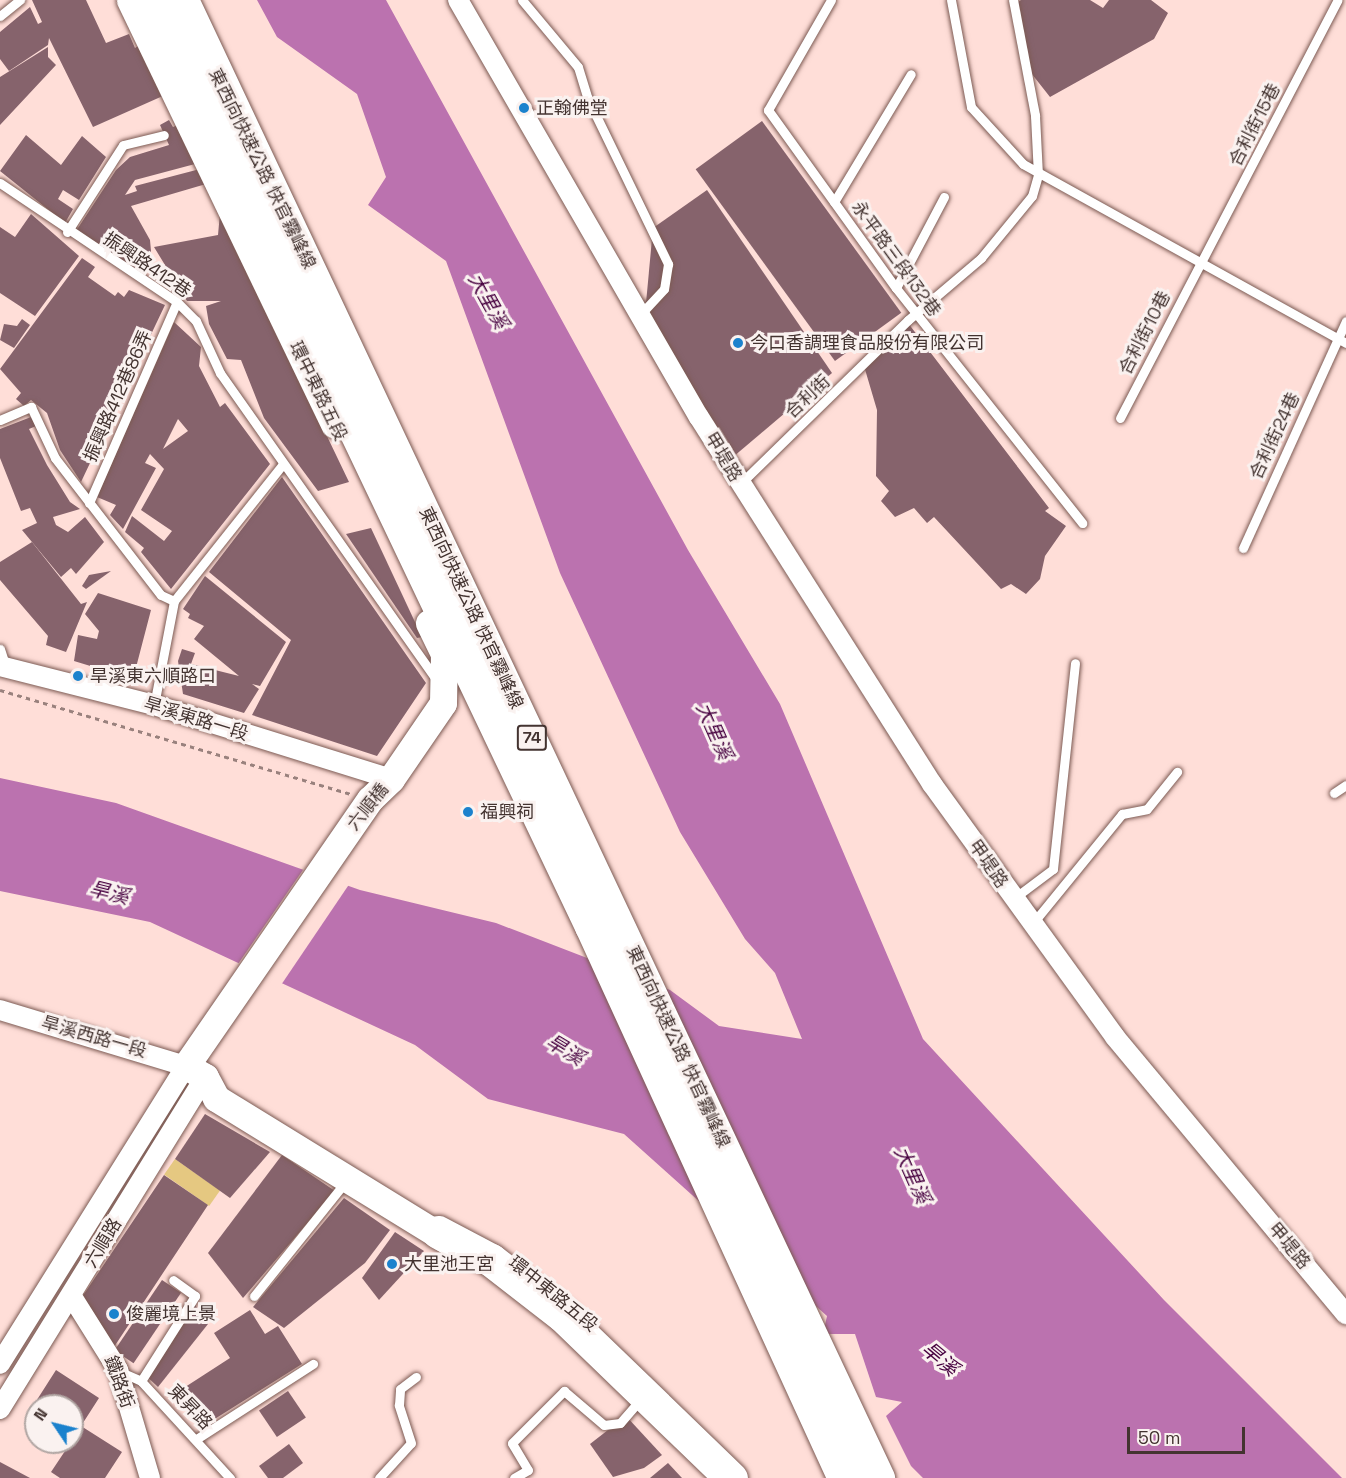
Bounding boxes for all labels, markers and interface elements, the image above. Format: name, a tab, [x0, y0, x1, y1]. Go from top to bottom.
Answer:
street label: 東西向快速公路 快官霧峰線	[204, 65, 320, 273]
street label: 合利街15巷	[1225, 80, 1285, 170]
place label: 正翰佛堂	[536, 97, 608, 119]
marker: 正翰佛堂	[517, 101, 531, 115]
street label: 永平路三段132巷	[847, 197, 945, 321]
street label: 振興路412巷	[99, 228, 195, 302]
water label: 大里溪	[463, 269, 513, 333]
street label: 合利街10巷	[1115, 288, 1175, 378]
street label: 振興路412巷86弄	[79, 327, 157, 465]
place label: 今口香調理食品股份有限公司	[750, 332, 984, 354]
marker: 今口香調理食品股份有限公司	[731, 336, 745, 350]
street label: 環中東路五段	[285, 338, 351, 444]
street label: 合利街	[781, 371, 835, 423]
street label: 合利街24巷	[1245, 389, 1305, 483]
street label: 甲堤路	[700, 428, 746, 486]
street label: 東西向快速公路 快官霧峰線	[415, 503, 527, 713]
place label: 旱溪東六順路口	[90, 665, 216, 687]
marker: 旱溪東六順路口	[71, 669, 85, 683]
street label: 旱溪東路一段	[141, 693, 251, 745]
water label: 大里溪	[691, 699, 737, 763]
road number: 74	[516, 725, 548, 751]
street label: 六順橋	[343, 779, 393, 835]
place label: 福興祠	[480, 801, 534, 823]
marker: 福興祠	[461, 805, 475, 819]
street label: 甲堤路	[964, 836, 1012, 892]
water label: 旱溪	[87, 877, 131, 909]
street label: 東西向快速公路 快官霧峰線	[622, 942, 734, 1152]
street label: 旱溪西路一段	[39, 1012, 149, 1062]
water label: 旱溪	[542, 1029, 588, 1071]
water label: 大里溪	[889, 1143, 935, 1207]
street label: 六順路	[80, 1214, 126, 1272]
street label: 甲堤路	[1263, 1218, 1315, 1274]
street label: 環中東路五段	[504, 1252, 602, 1336]
place label: 大里池王宮	[404, 1253, 494, 1275]
marker: 大里池王宮	[385, 1257, 399, 1271]
place label: 俊麗境上景	[126, 1303, 216, 1325]
marker: 俊麗境上景	[107, 1307, 121, 1321]
water label: 旱溪	[917, 1337, 963, 1381]
street label: 鐵路街	[100, 1353, 138, 1411]
street label: 東昇路	[163, 1380, 217, 1434]
north arrow	[24, 1394, 84, 1454]
text: N	[29, 1404, 52, 1425]
scale bar	[1130, 1415, 1248, 1453]
text: 50 m	[1138, 1426, 1180, 1449]

